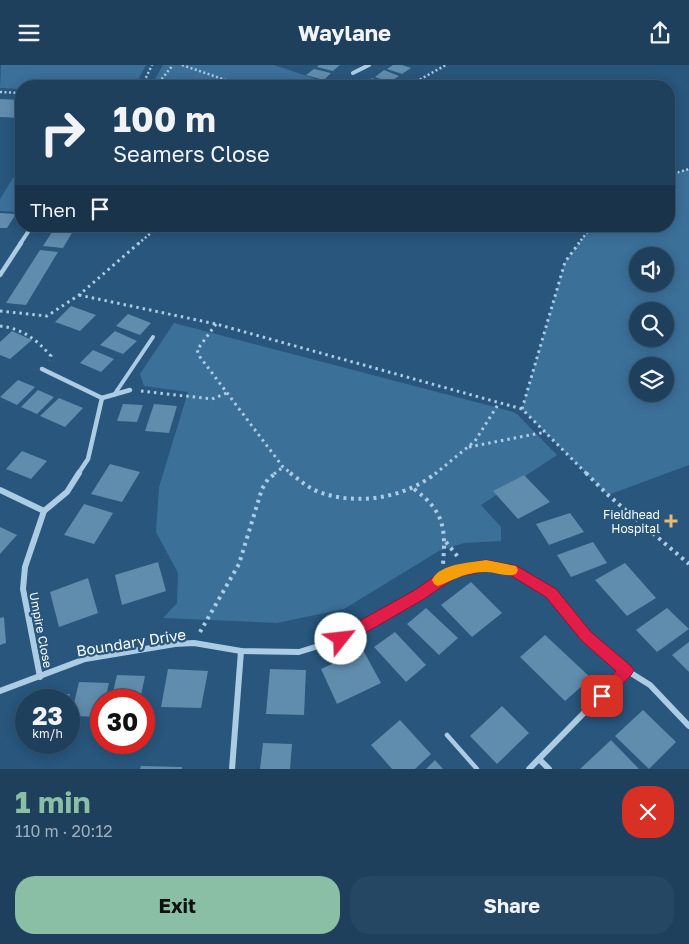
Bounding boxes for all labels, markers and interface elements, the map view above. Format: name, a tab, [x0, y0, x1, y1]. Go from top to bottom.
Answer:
icon: menu	[15, 19, 43, 47]
text: Waylane	[298, 19, 391, 46]
icon: share	[646, 19, 674, 47]
text: 100 m	[113, 98, 216, 140]
icon: right	[30, 100, 95, 165]
text: Seamers Close	[113, 140, 270, 167]
icon: arrive	[86, 195, 114, 223]
text: Then	[30, 198, 76, 221]
map controls	[629, 247, 674, 402]
button: sound	[629, 247, 674, 292]
button: search	[629, 302, 674, 347]
button: layers	[629, 357, 674, 402]
place label: Fieldhead Hospital	[603, 507, 660, 536]
marker: Fieldhead Hospital	[664, 514, 678, 528]
street label: Umpire Close	[26, 591, 56, 669]
position arrow	[314, 612, 366, 664]
street label: Boundary Drive	[75, 624, 187, 660]
pin	[581, 675, 623, 717]
icon: arrive	[588, 682, 616, 710]
speed limit sign: 30	[90, 689, 155, 754]
text: 23	[32, 700, 63, 731]
text: km/h	[32, 726, 63, 741]
text: 1 min	[15, 784, 91, 820]
button: close	[622, 786, 674, 838]
text: 110 m · 20:12	[15, 821, 112, 841]
button: Exit	[15, 876, 340, 934]
button: Share	[350, 876, 674, 934]

